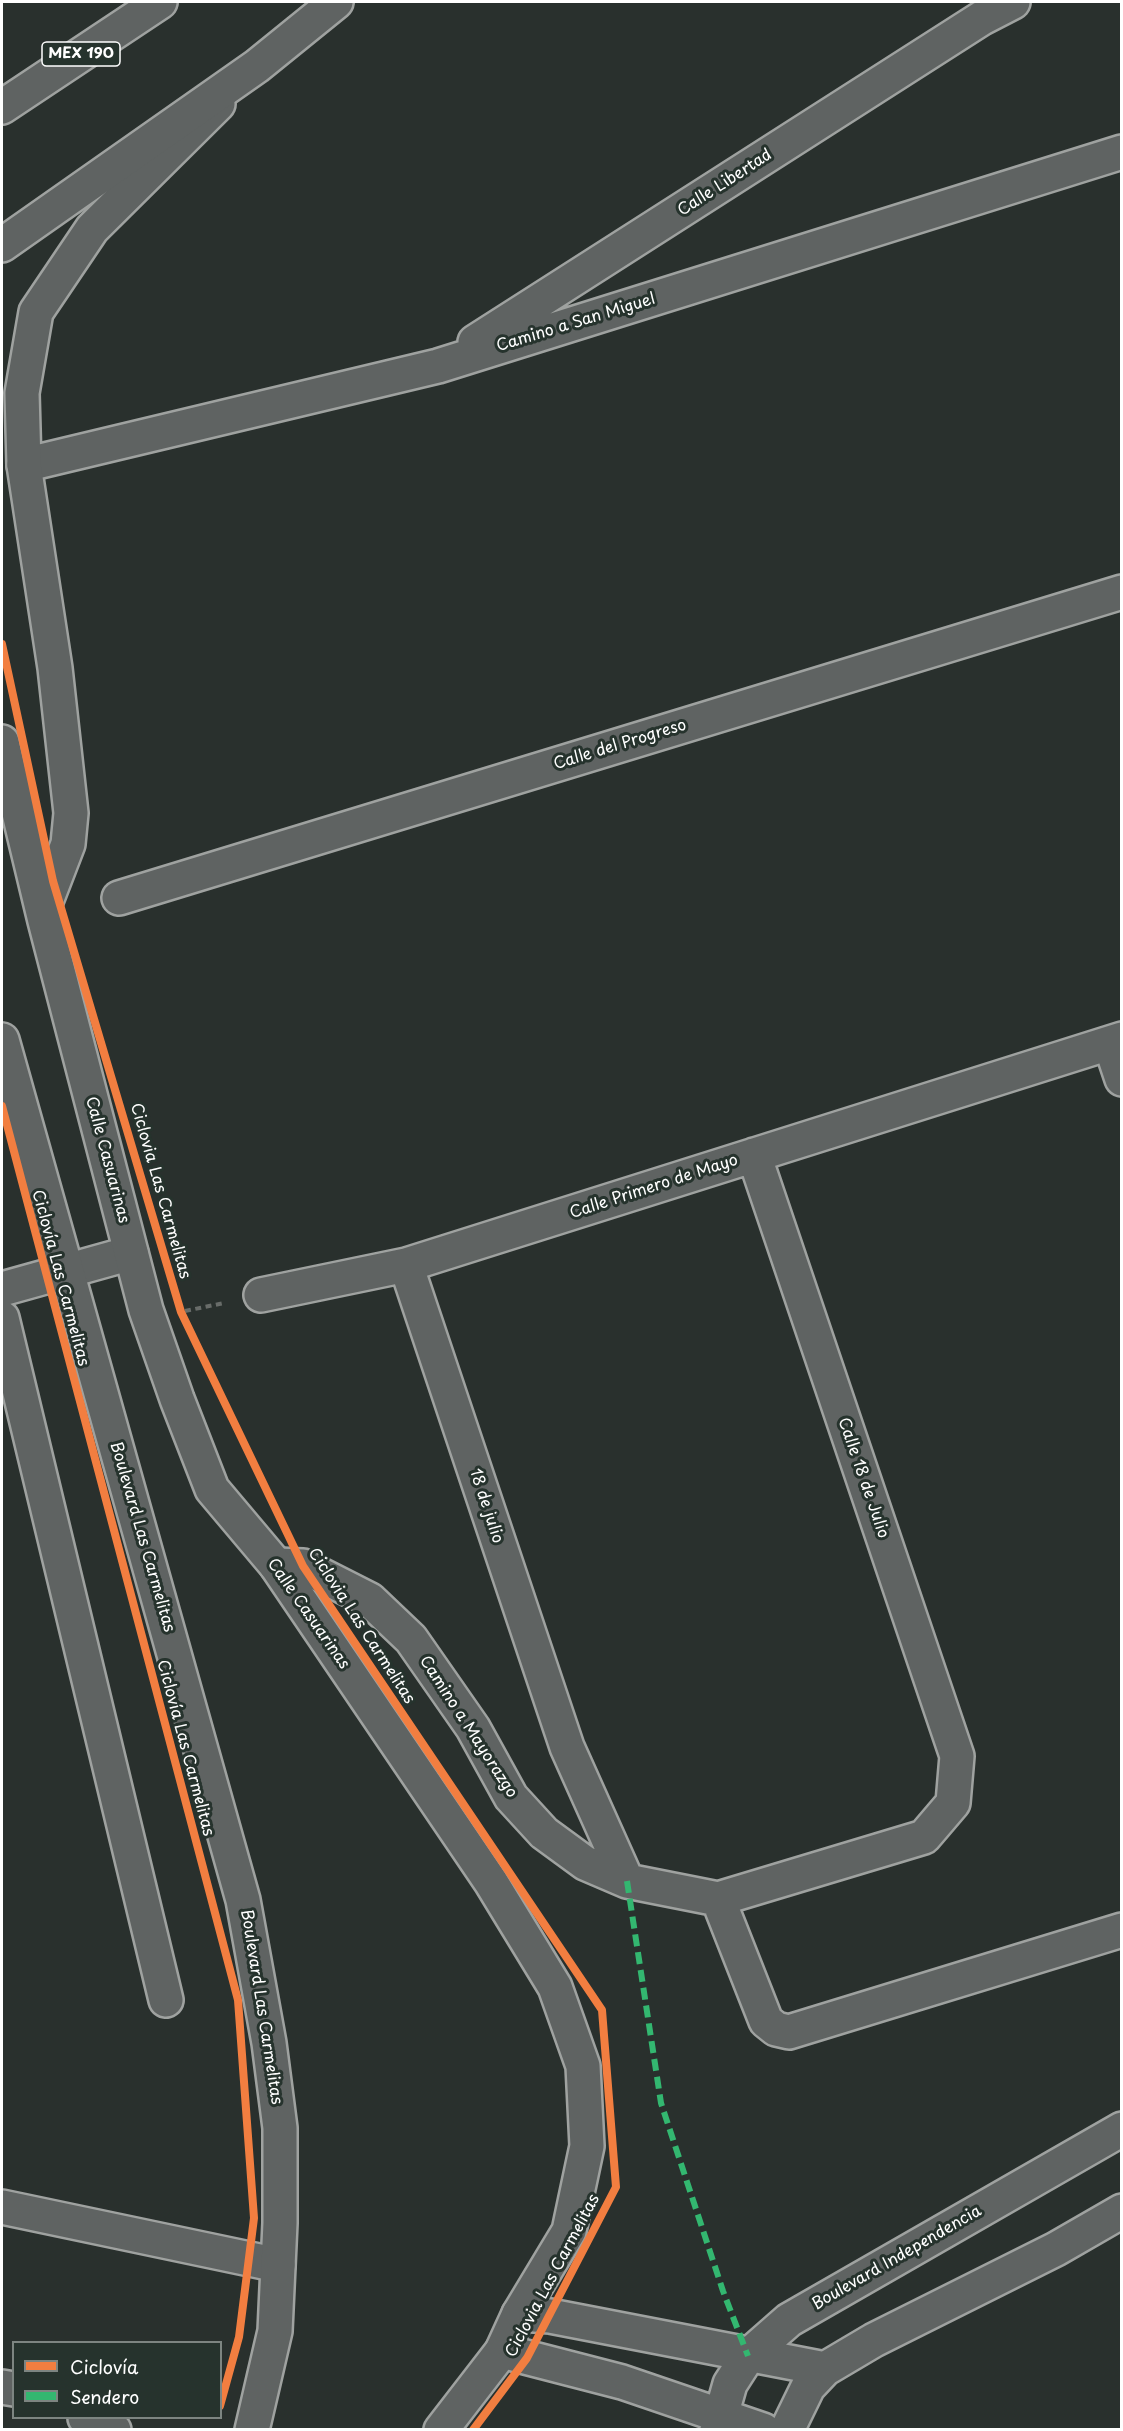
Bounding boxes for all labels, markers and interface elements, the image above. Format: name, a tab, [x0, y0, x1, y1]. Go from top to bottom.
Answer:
road number: MEX 190	[42, 42, 120, 66]
street label: Calle Libertad	[674, 145, 776, 221]
street label: Camino a San Miguel	[494, 290, 658, 356]
street label: Calle del Progreso	[551, 716, 689, 774]
street label: Calle Casuarinas	[81, 1095, 133, 1225]
street label: Ciclovia Las Carmelitas	[126, 1101, 194, 1281]
street label: Calle Primero de Mayo	[567, 1151, 741, 1223]
street label: Ciclovía Las Carmelitas	[27, 1188, 93, 1368]
street label: Calle 18 de Julio	[833, 1415, 893, 1541]
street label: Boulevard Las Carmelitas	[106, 1440, 178, 1634]
street label: 18 de julio	[465, 1466, 507, 1546]
street label: Ciclovia Las Carmelitas	[303, 1545, 419, 1707]
street label: Calle Casuarinas	[263, 1555, 353, 1673]
street label: Camino a Mayorazgo	[415, 1652, 521, 1802]
street label: Ciclovía Las Carmelitas	[152, 1658, 218, 1838]
street label: Boulevard Las Carmelitas	[236, 1908, 286, 2106]
street label: Ciclovia Las Carmelitas	[502, 2191, 604, 2361]
street label: Boulevard Independencia	[809, 2202, 985, 2314]
legend	[12, 2341, 222, 2419]
text: Ciclovía	[70, 2353, 138, 2380]
text: Sendero	[70, 2383, 139, 2410]

